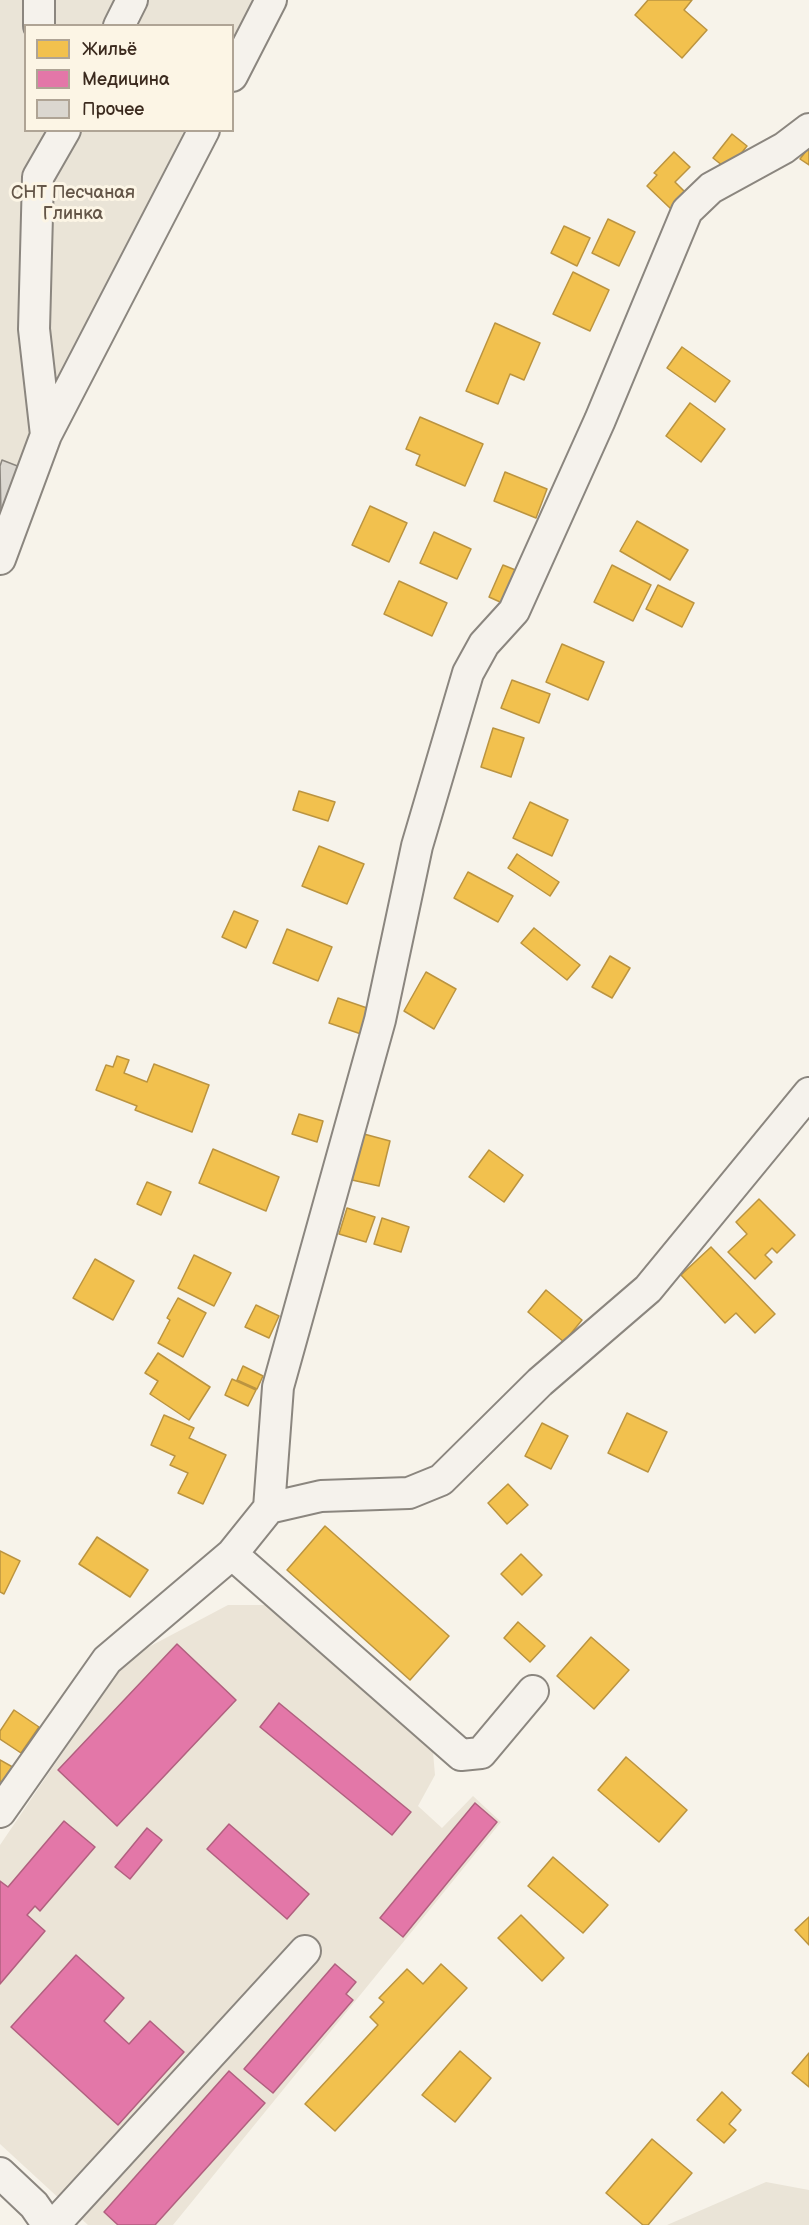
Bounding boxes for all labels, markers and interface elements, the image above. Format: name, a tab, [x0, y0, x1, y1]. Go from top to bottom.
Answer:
legend	[24, 24, 234, 132]
text: Жильё	[82, 39, 137, 60]
text: Медицина	[82, 69, 170, 90]
text: Прочее	[82, 99, 144, 120]
park label: СНТ Песчаная Глинка	[11, 182, 135, 224]

